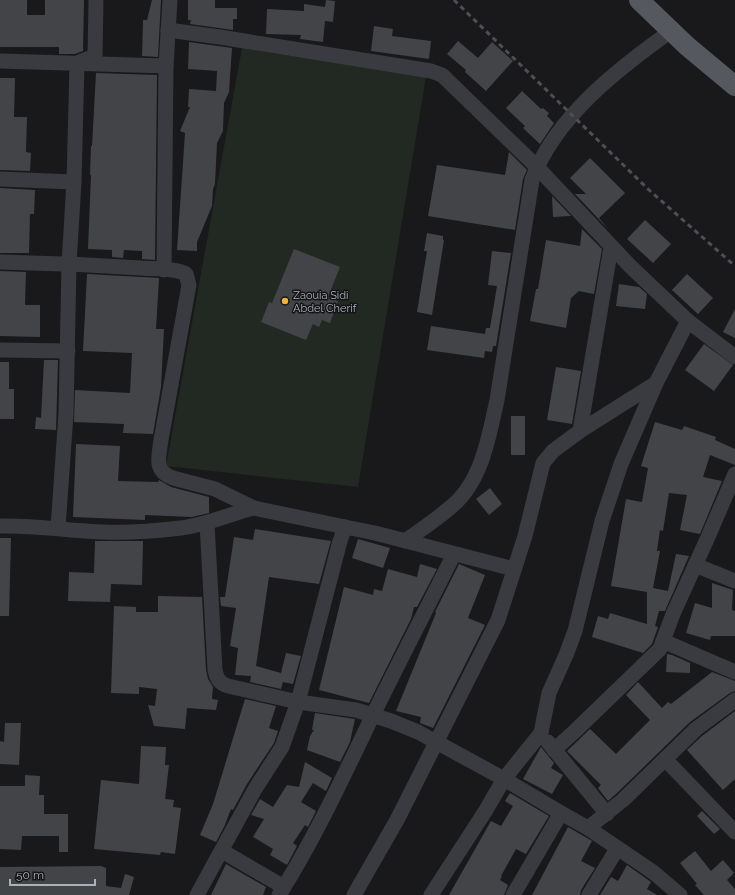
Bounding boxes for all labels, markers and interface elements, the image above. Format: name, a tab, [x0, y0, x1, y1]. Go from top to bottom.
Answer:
place label: Zaouia Sidi Abdel Cherif	[293, 289, 357, 315]
marker: Zaouia Sidi Abdel Cherif	[280, 296, 290, 306]
scale bar	[10, 861, 95, 887]
text: 50 m	[16, 868, 44, 882]

